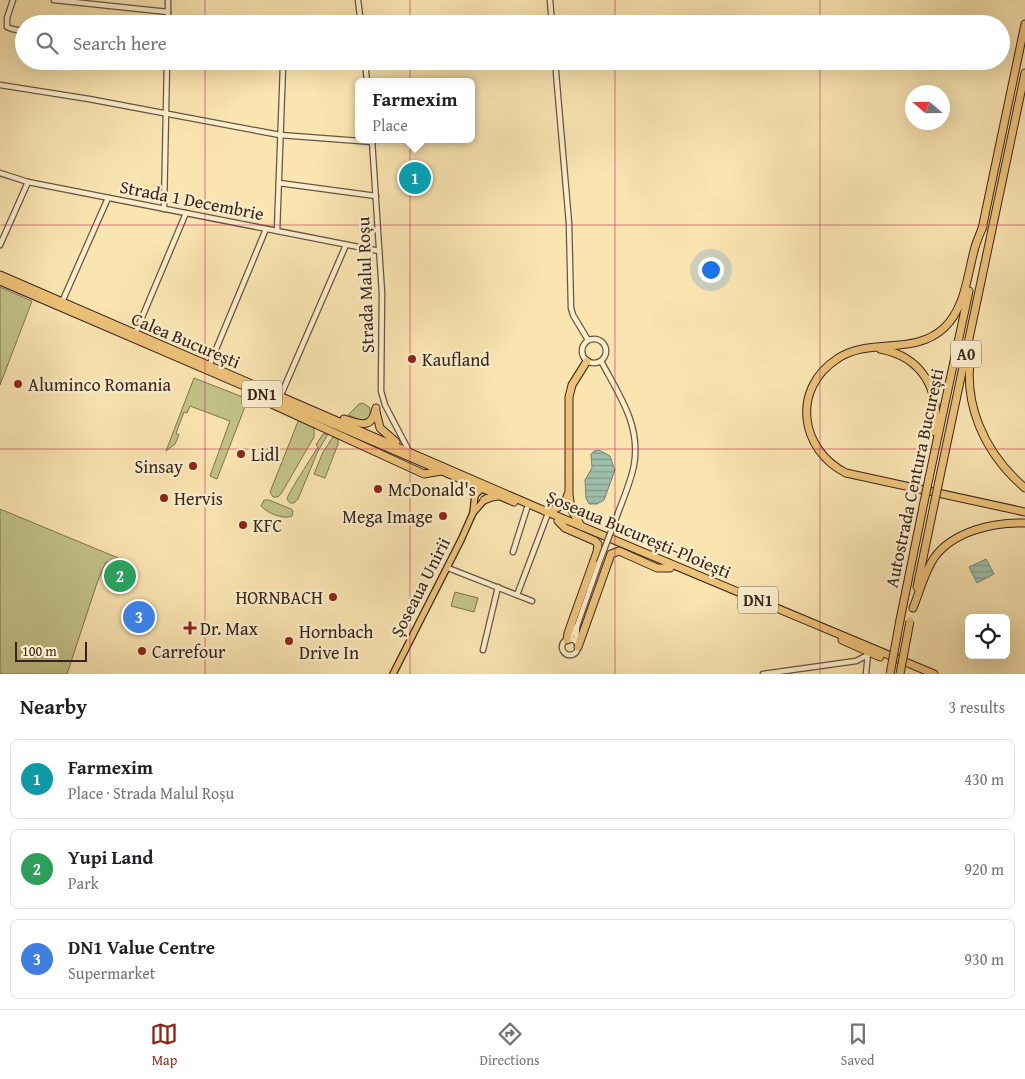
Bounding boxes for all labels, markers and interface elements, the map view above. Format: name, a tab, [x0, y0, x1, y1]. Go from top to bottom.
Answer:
search box	[15, 15, 1010, 70]
icon: search	[33, 29, 61, 57]
text: Search here	[73, 29, 167, 57]
popup	[355, 78, 475, 143]
text: Farmexim	[372, 85, 458, 113]
north arrow	[905, 85, 950, 130]
text: Place	[372, 113, 408, 137]
pin: 1	[399, 159, 431, 197]
street label: Strada 1 Decembrie	[118, 173, 266, 227]
street label: Strada Malul Roșu	[349, 216, 381, 354]
your location	[698, 257, 724, 283]
street label: Calea București	[127, 305, 245, 375]
road number: A0	[951, 340, 981, 368]
place label: Kaufland	[422, 346, 490, 373]
marker: Kaufland	[406, 353, 418, 365]
street label: Autostrada Centura București	[878, 366, 950, 590]
place label: Aluminco Romania	[28, 371, 172, 398]
marker: Aluminco Romania	[12, 378, 24, 390]
road number: DN1	[242, 380, 282, 408]
place label: Lidl	[251, 441, 280, 468]
marker: Lidl	[235, 448, 247, 460]
place label: Sinsay	[134, 453, 183, 480]
marker: Sinsay	[187, 460, 199, 472]
place label: McDonald's	[388, 476, 476, 503]
marker: McDonald's	[372, 483, 384, 495]
street label: Șoseaua București-Ploiești	[542, 483, 736, 585]
place label: Hervis	[174, 485, 223, 512]
marker: Hervis	[158, 492, 170, 504]
place label: Mega Image	[342, 503, 433, 530]
marker: Mega Image	[437, 510, 449, 522]
place label: KFC	[253, 512, 282, 539]
marker: KFC	[237, 519, 249, 531]
street label: Șoseaua Unirii	[383, 532, 457, 642]
pin: 2	[104, 557, 136, 595]
place label: HORNBACH	[235, 584, 323, 611]
road number: DN1	[738, 586, 778, 614]
marker: HORNBACH	[327, 591, 339, 603]
pin: 3	[123, 598, 155, 636]
map controls	[965, 614, 1010, 659]
button: locate	[965, 614, 1010, 659]
place label: Dr. Max	[200, 615, 259, 642]
place label: Hornbach Drive In	[299, 618, 373, 666]
marker: Dr. Max	[184, 622, 196, 634]
marker: Hornbach Drive In	[283, 635, 295, 647]
place label: Carrefour	[152, 638, 226, 665]
scale bar	[15, 639, 88, 662]
text: 100 m	[22, 641, 57, 661]
marker: Carrefour	[136, 645, 148, 657]
text: Nearby	[20, 691, 87, 722]
text: 3 results	[948, 695, 1005, 719]
text: Farmexim	[68, 753, 153, 781]
text: 1	[33, 767, 41, 791]
text: 430 m	[964, 767, 1004, 791]
text: Place · Strada Malul Roșu	[68, 781, 234, 805]
text: Yupi Land	[68, 843, 153, 871]
text: 2	[33, 857, 41, 881]
text: 920 m	[964, 857, 1004, 881]
text: Park	[68, 871, 99, 895]
text: DN1 Value Centre	[68, 933, 215, 961]
text: 3	[33, 947, 41, 971]
text: 930 m	[964, 947, 1004, 971]
text: Supermarket	[68, 961, 155, 985]
tab: Map	[150, 1020, 178, 1070]
tab: Directions	[479, 1020, 540, 1070]
tab: Saved	[841, 1020, 875, 1070]

